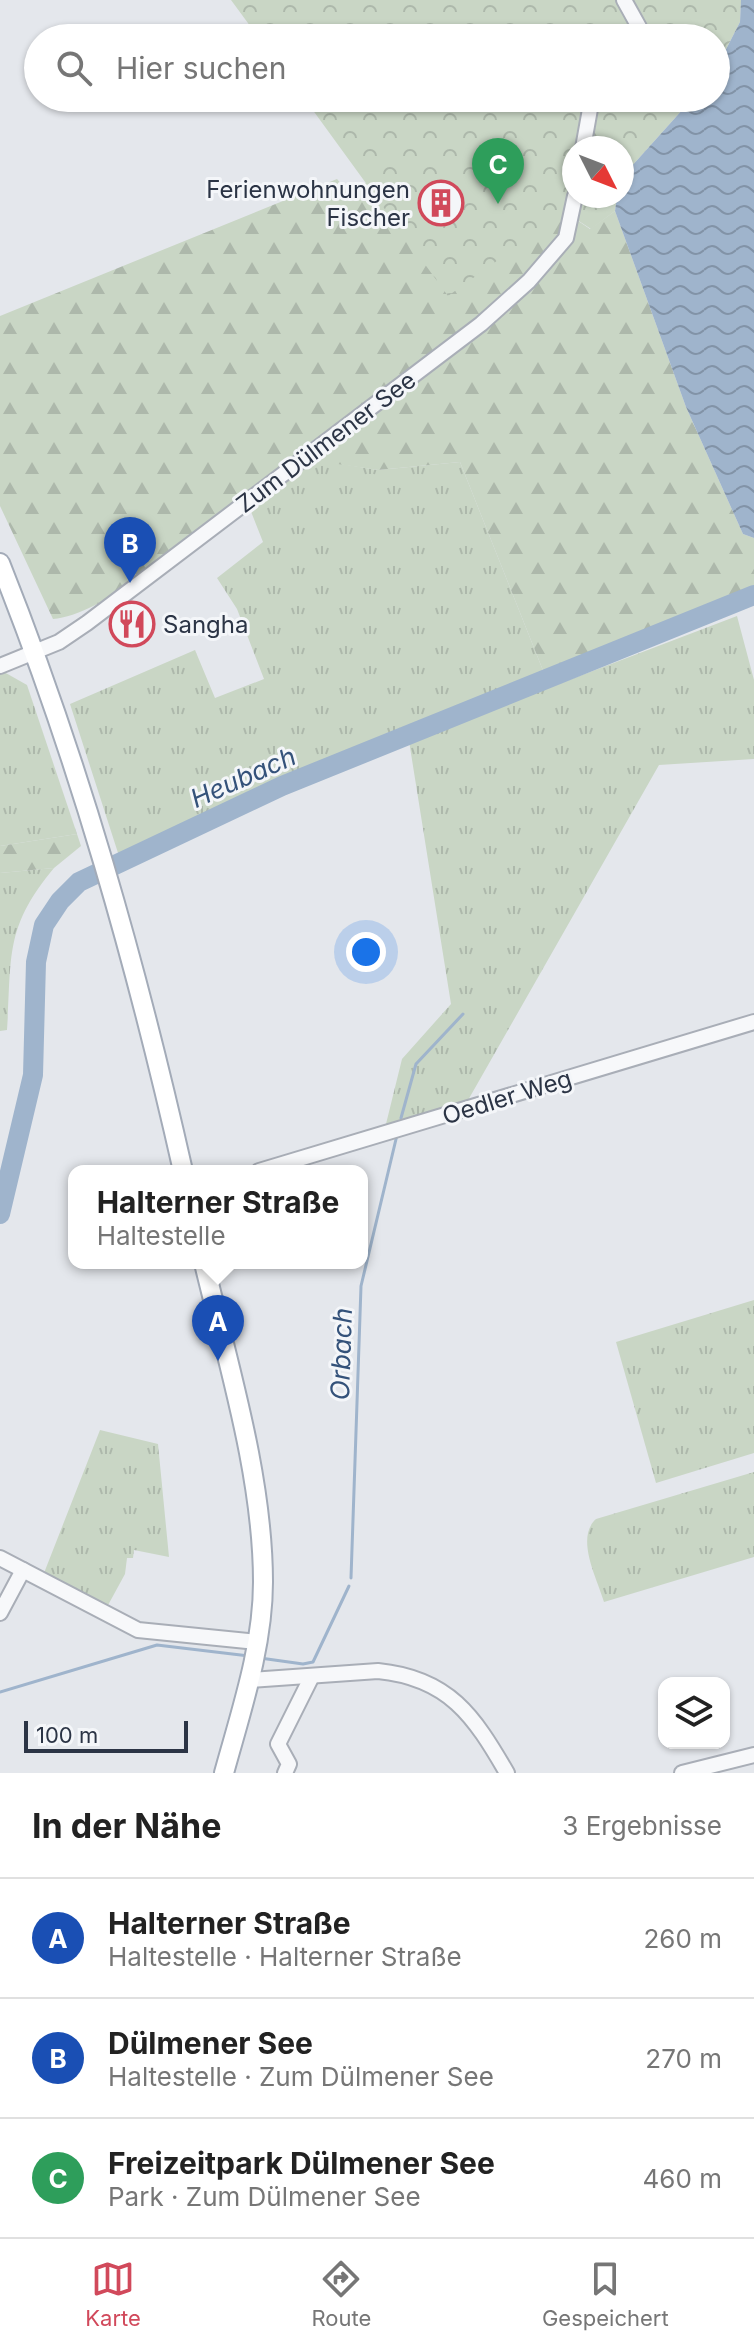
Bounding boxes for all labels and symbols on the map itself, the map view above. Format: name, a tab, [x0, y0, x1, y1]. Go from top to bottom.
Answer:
north arrow	[562, 136, 634, 208]
pin: C	[472, 138, 524, 204]
place label: Ferienwohnungen Fischer	[206, 175, 410, 232]
building icon: Ferienwohnungen Fischer	[417, 179, 465, 227]
street label: Zum Dülmener See	[231, 365, 421, 519]
pin: B	[104, 517, 156, 583]
restaurant icon: Sangha	[108, 600, 156, 648]
place label: Sangha	[163, 610, 248, 639]
water label: Heubach	[186, 740, 300, 814]
your location	[346, 932, 386, 972]
street label: Oedler Weg	[439, 1064, 575, 1130]
pin: A	[192, 1295, 244, 1361]
water label: Orbach	[324, 1307, 358, 1401]
scale bar	[24, 1717, 188, 1753]

